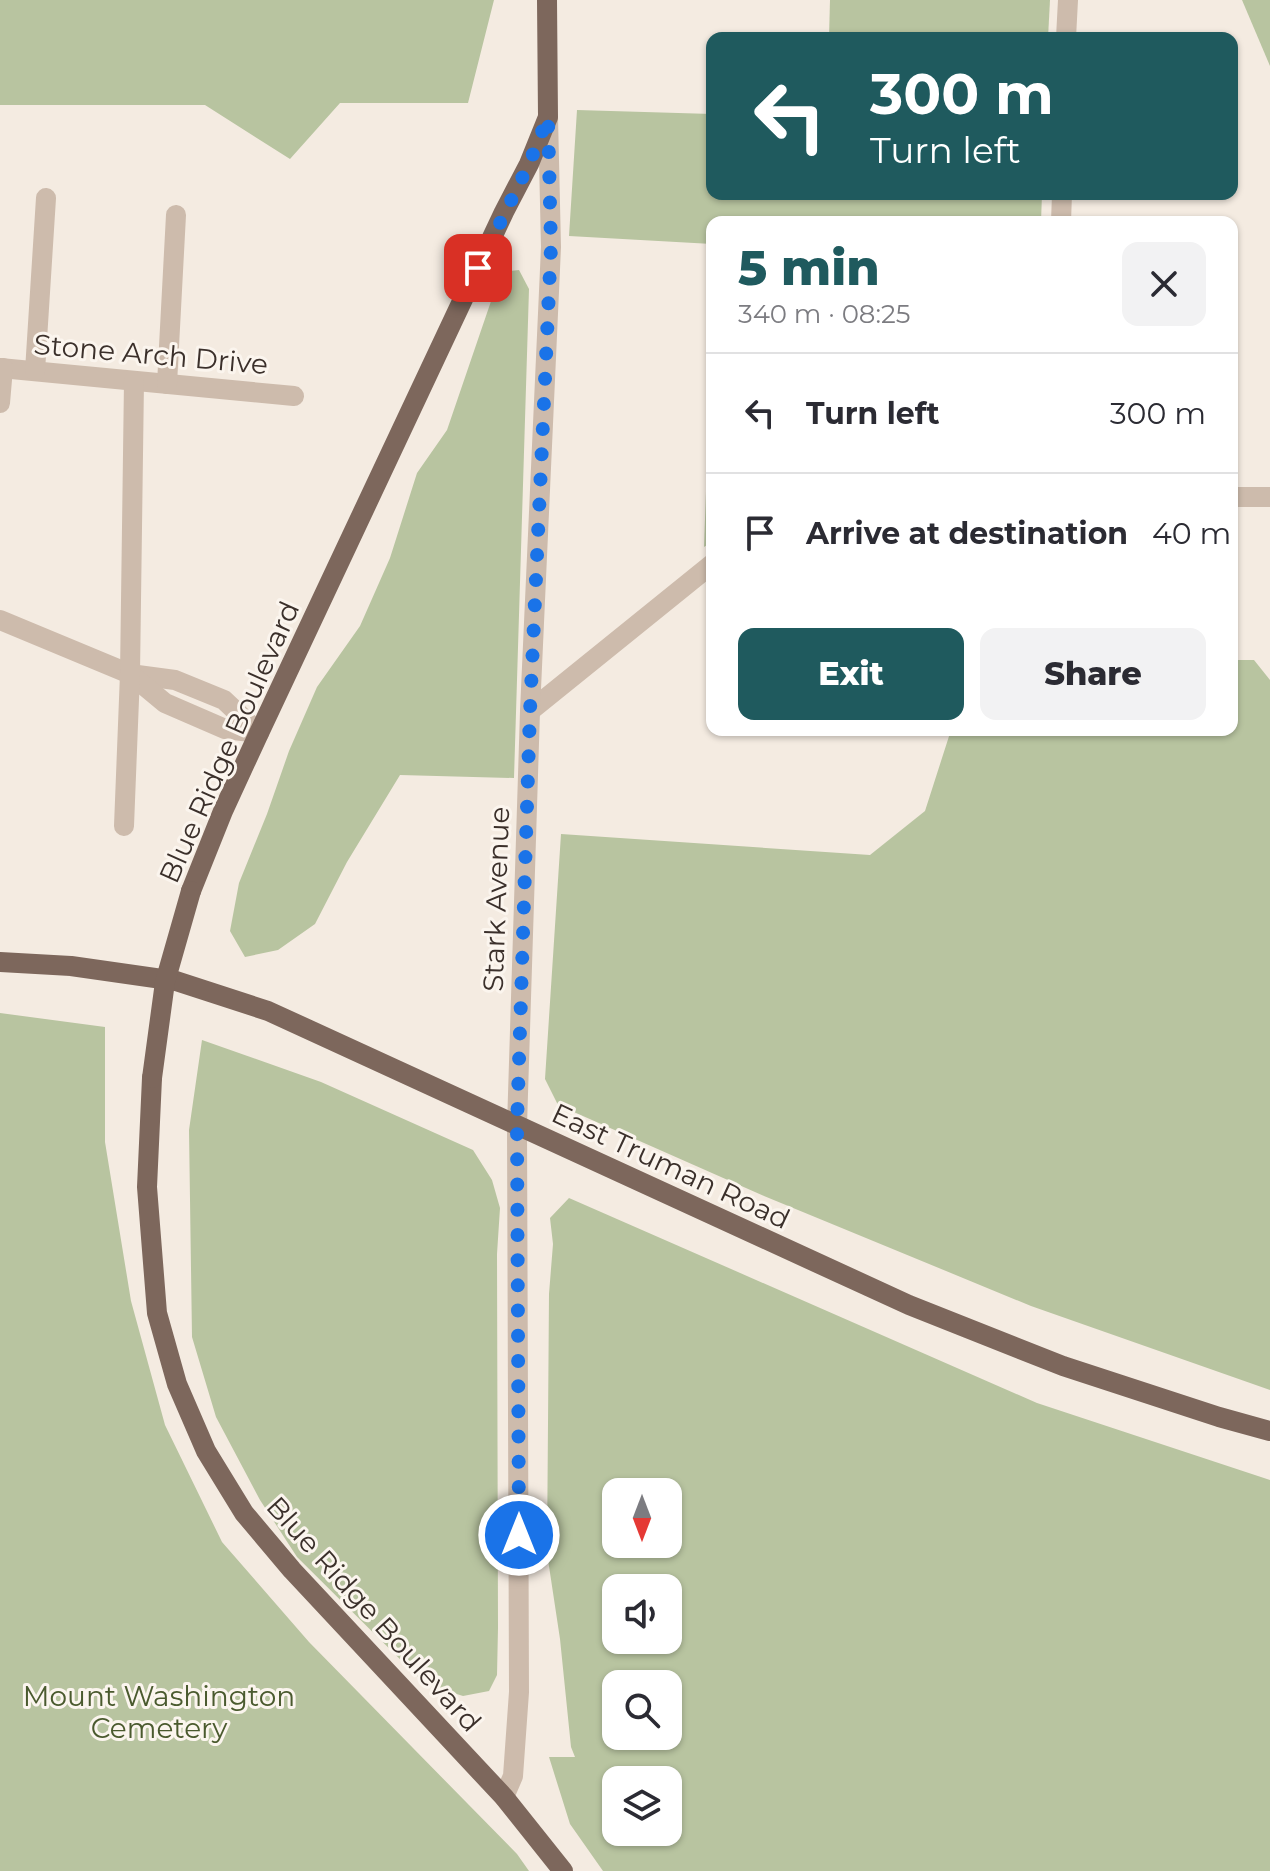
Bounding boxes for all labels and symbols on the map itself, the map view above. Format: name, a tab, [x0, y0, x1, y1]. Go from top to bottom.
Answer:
pin	[444, 234, 512, 302]
street label: Stone Arch Drive	[33, 327, 269, 381]
street label: Blue Ridge Boulevard	[152, 596, 306, 888]
street label: Stark Avenue	[476, 806, 516, 992]
street label: East Truman Road	[547, 1096, 795, 1236]
north arrow	[602, 1478, 682, 1558]
street label: Blue Ridge Boulevard	[259, 1489, 489, 1739]
position arrow	[477, 1493, 561, 1577]
park label: Mount Washington Cemetery	[23, 1679, 295, 1745]

